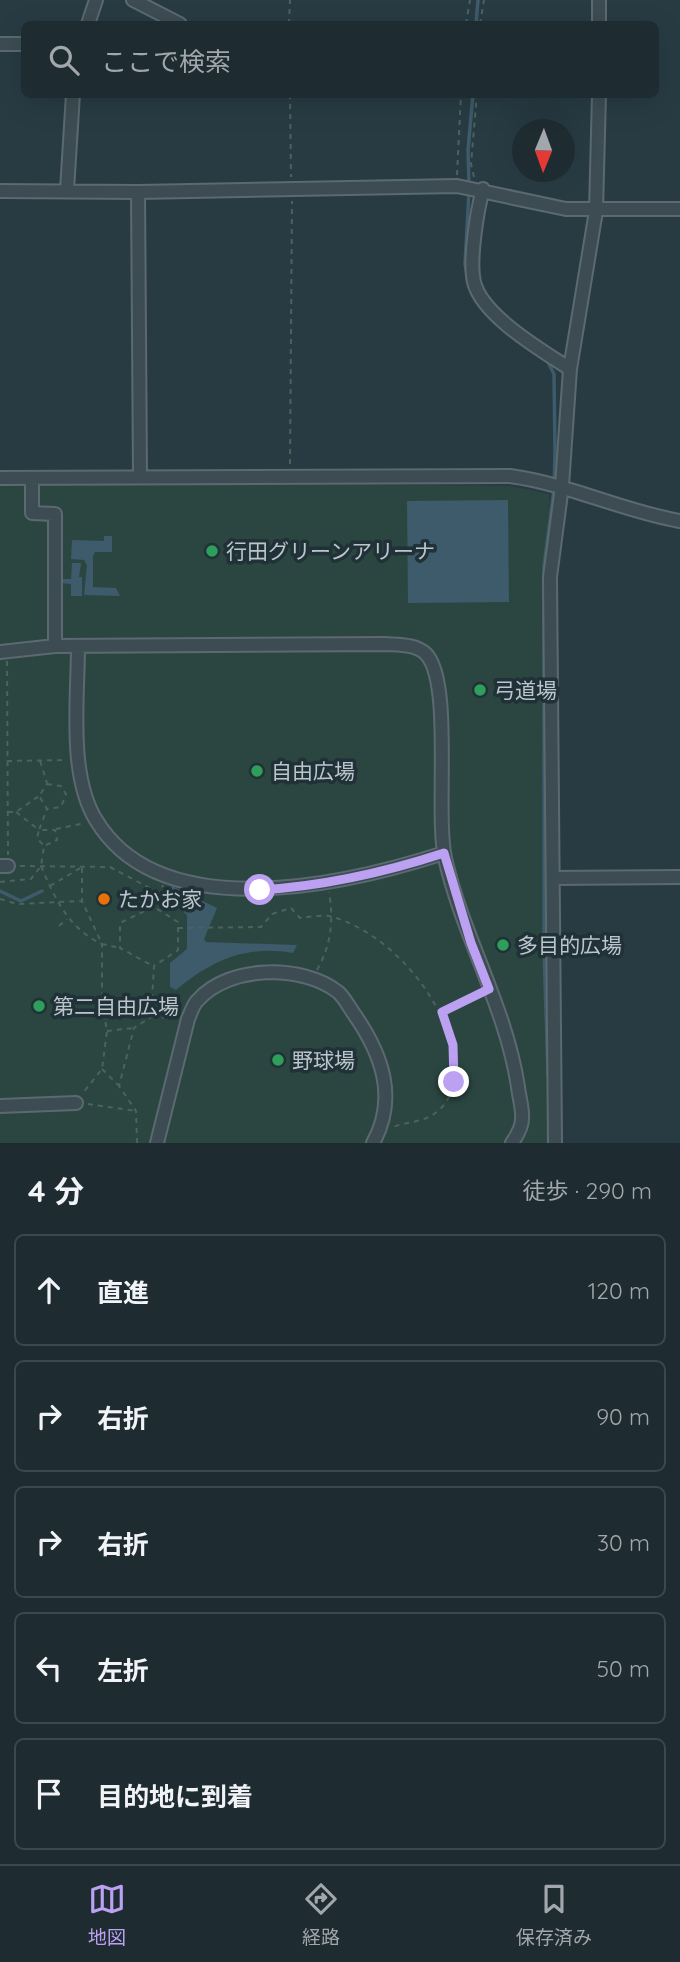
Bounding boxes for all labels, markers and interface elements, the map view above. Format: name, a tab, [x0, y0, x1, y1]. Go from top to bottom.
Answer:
search box	[21, 21, 659, 98]
icon: search	[45, 41, 83, 79]
text: ここで検索	[101, 45, 231, 78]
north arrow	[512, 119, 575, 182]
place label: 行田グリーンアリーナ	[226, 538, 435, 564]
marker: 行田グリーンアリーナ	[204, 543, 220, 559]
place label: 弓道場	[494, 677, 557, 703]
marker: 弓道場	[472, 682, 488, 698]
place label: 自由広場	[271, 758, 355, 784]
marker: 自由広場	[249, 763, 265, 779]
route start	[244, 874, 275, 905]
place label: たかお家	[118, 886, 202, 912]
marker: たかお家	[96, 891, 112, 907]
place label: 多目的広場	[517, 932, 622, 958]
marker: 多目的広場	[495, 937, 511, 953]
place label: 第二自由広場	[53, 993, 179, 1019]
marker: 第二自由広場	[31, 998, 47, 1014]
place label: 野球場	[292, 1047, 355, 1073]
marker: 野球場	[270, 1052, 286, 1068]
route end	[438, 1066, 469, 1097]
text: 4 分	[28, 1172, 84, 1210]
text: 徒歩 · 290 m	[522, 1176, 652, 1205]
icon: ahead	[30, 1271, 68, 1309]
text: 直進	[97, 1276, 149, 1309]
text: 120 m	[588, 1276, 650, 1305]
icon: right	[30, 1397, 68, 1435]
text: 右折	[97, 1402, 149, 1435]
text: 90 m	[596, 1402, 650, 1431]
icon: right	[30, 1523, 68, 1561]
text: 右折	[97, 1528, 149, 1561]
text: 30 m	[597, 1528, 650, 1557]
icon: left	[30, 1649, 68, 1687]
text: 左折	[97, 1654, 149, 1687]
text: 50 m	[597, 1654, 650, 1683]
icon: arrive	[30, 1775, 68, 1813]
text: 目的地に到着	[97, 1780, 253, 1813]
tab: 地図	[88, 1880, 126, 1949]
tab: 経路	[302, 1880, 340, 1949]
tab: 保存済み	[516, 1880, 592, 1949]

